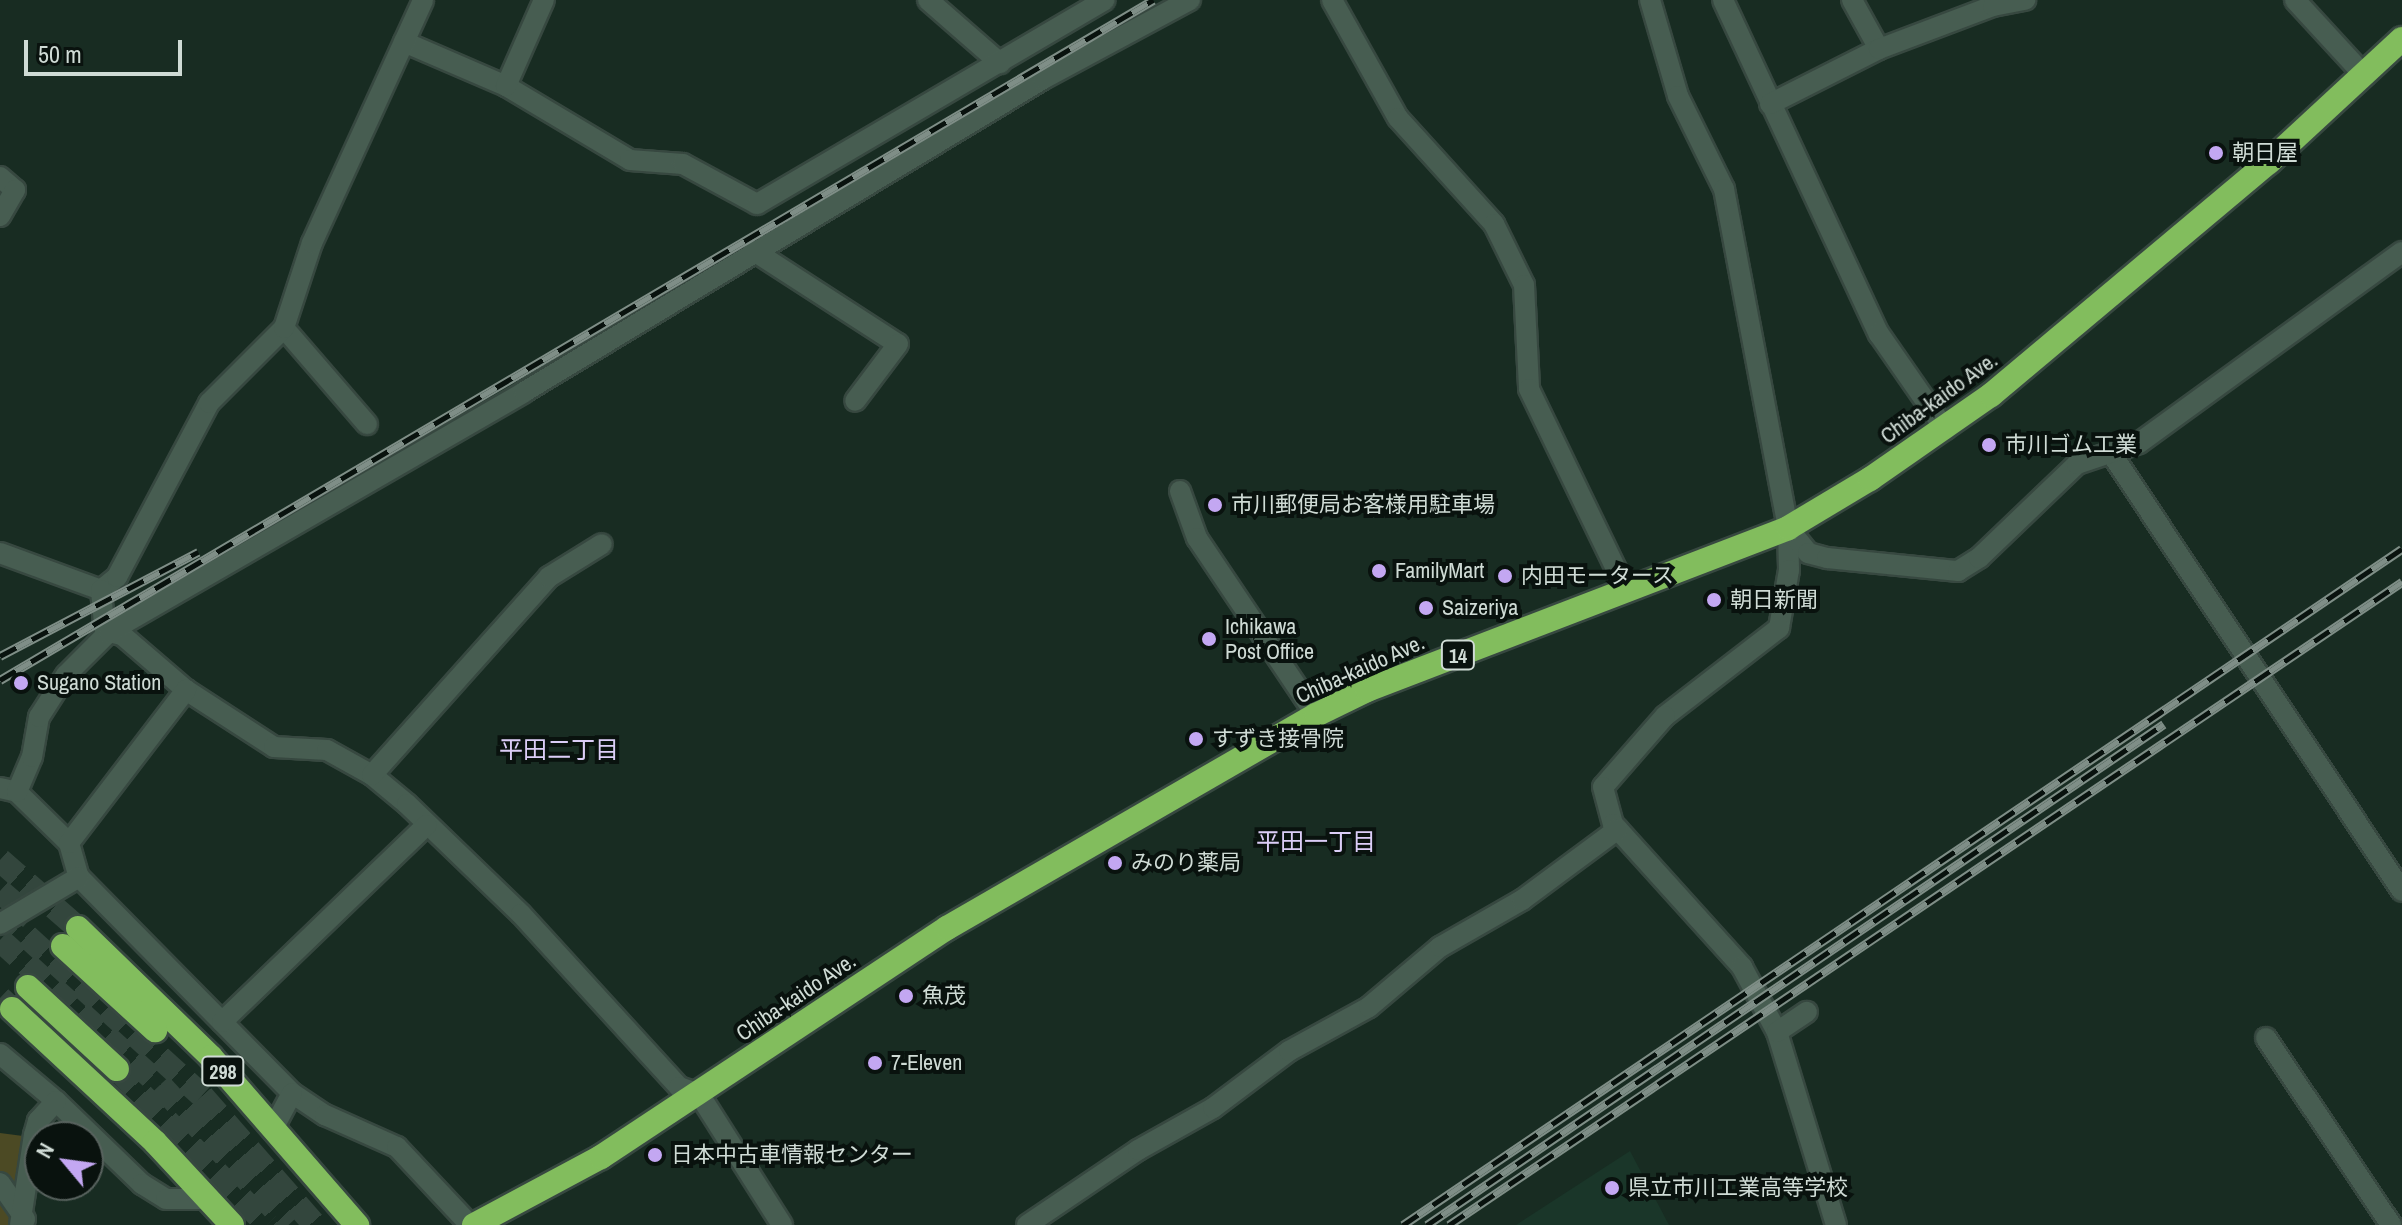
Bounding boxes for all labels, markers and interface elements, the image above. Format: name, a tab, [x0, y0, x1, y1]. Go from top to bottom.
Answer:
scale bar	[28, 24, 186, 74]
text: 50 m	[38, 38, 82, 70]
place label: 朝日屋	[2232, 140, 2298, 166]
marker: 朝日屋	[2207, 144, 2225, 162]
street label: Chiba-kaido Ave.	[1875, 346, 2003, 450]
place label: 市川ゴム工業	[2005, 432, 2137, 458]
marker: 市川ゴム工業	[1980, 436, 1998, 454]
place label: 市川郵便局お客様用駐車場	[1231, 492, 1495, 518]
marker: 市川郵便局お客様用駐車場	[1206, 496, 1224, 514]
place label: FamilyMart	[1395, 558, 1484, 584]
marker: FamilyMart	[1370, 562, 1388, 580]
place label: 内田モータース	[1521, 563, 1675, 589]
marker: 内田モータース	[1496, 567, 1514, 585]
place label: 朝日新聞	[1730, 587, 1818, 613]
marker: 朝日新聞	[1705, 591, 1723, 609]
place label: Saizeriya	[1442, 595, 1518, 621]
marker: Saizeriya	[1417, 599, 1435, 617]
place label: Ichikawa Post Office	[1225, 613, 1314, 664]
street label: Chiba-kaido Ave.	[1291, 629, 1429, 709]
marker: Ichikawa Post Office	[1200, 630, 1218, 648]
road number: 14	[1440, 639, 1476, 671]
place label: Sugano Station	[37, 670, 161, 696]
marker: Sugano Station	[12, 674, 30, 692]
place label: すずき接骨院	[1212, 726, 1344, 752]
marker: すずき接骨院	[1187, 730, 1205, 748]
district label: 平田二丁目	[499, 736, 619, 764]
district label: 平田一丁目	[1256, 828, 1376, 856]
place label: みのり薬局	[1131, 850, 1241, 876]
marker: みのり薬局	[1106, 854, 1124, 872]
street label: Chiba-kaido Ave.	[731, 947, 861, 1047]
place label: 魚茂	[922, 983, 966, 1009]
marker: 魚茂	[897, 987, 915, 1005]
place label: 7-Eleven	[891, 1050, 962, 1076]
marker: 7-Eleven	[866, 1054, 884, 1072]
road number: 298	[201, 1055, 245, 1087]
north arrow	[24, 1121, 104, 1201]
text: N	[28, 1137, 61, 1163]
place label: 日本中古車情報センター	[671, 1142, 913, 1168]
marker: 日本中古車情報センター	[646, 1146, 664, 1164]
place label: 県立市川工業高等学校	[1628, 1175, 1848, 1201]
marker: 県立市川工業高等学校	[1603, 1179, 1621, 1197]

